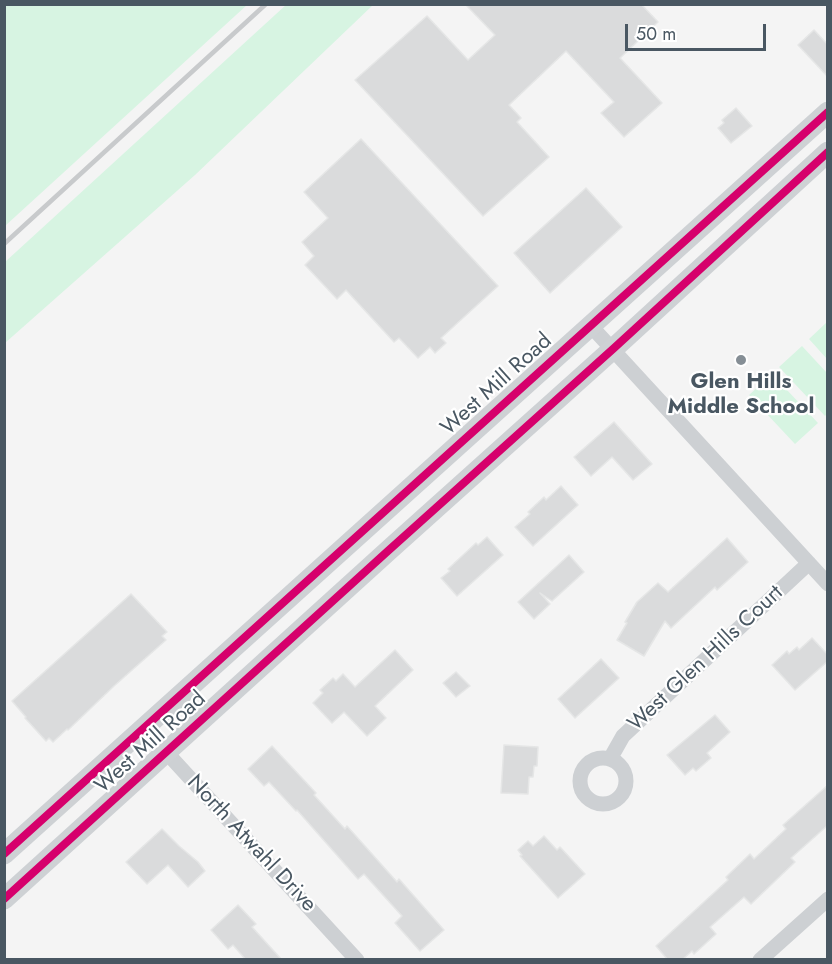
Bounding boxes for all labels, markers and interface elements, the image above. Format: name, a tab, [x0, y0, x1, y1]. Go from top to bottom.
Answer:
scale bar	[628, 12, 769, 50]
text: 50 m	[636, 21, 676, 47]
street label: West Mill Road	[436, 328, 558, 442]
marker: Glen Hills Middle School	[734, 353, 748, 367]
place label: Glen Hills Middle School	[667, 370, 815, 422]
street label: West Glen Hills Court	[623, 580, 789, 738]
street label: West Mill Road	[90, 686, 212, 800]
street label: North Atwahl Drive	[181, 770, 321, 918]

